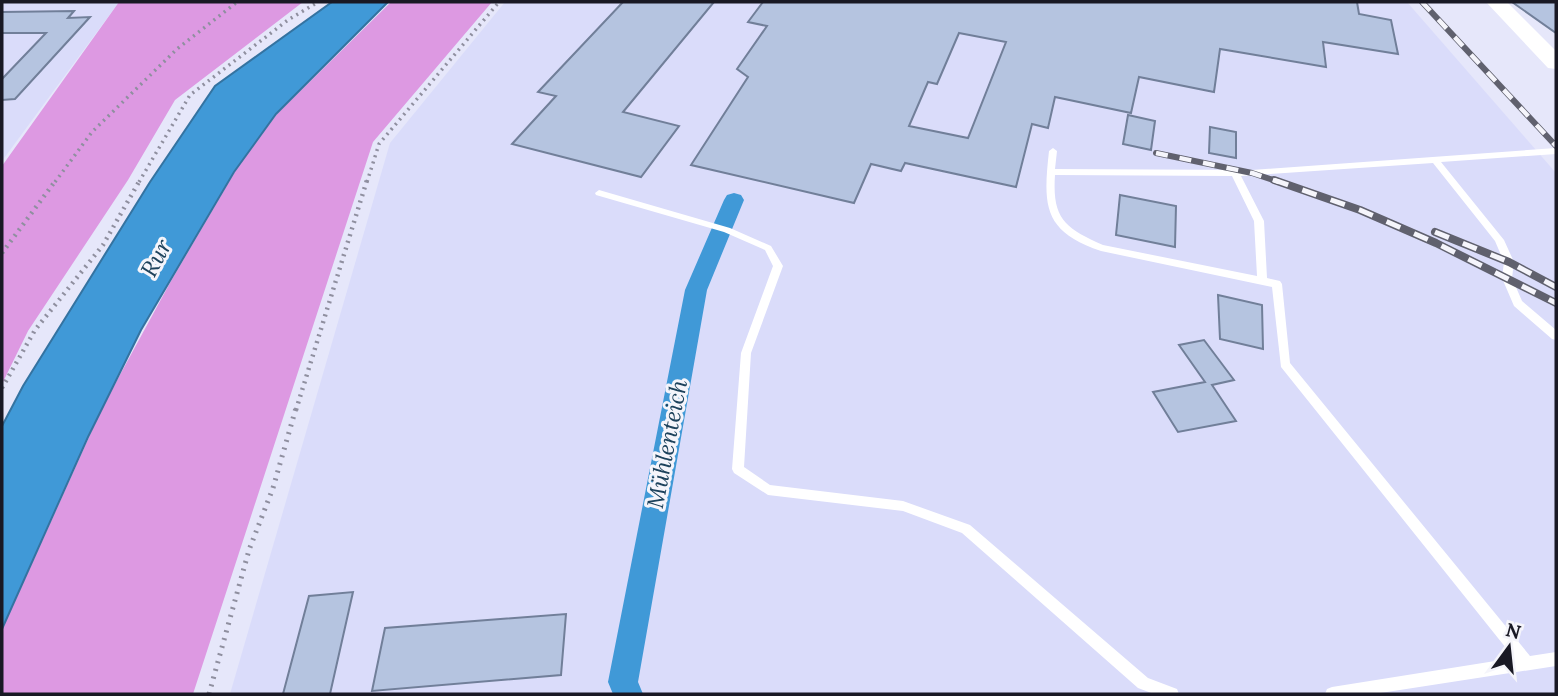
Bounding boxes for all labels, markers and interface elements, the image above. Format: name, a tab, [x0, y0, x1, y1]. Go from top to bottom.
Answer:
water label: Rur	[134, 234, 178, 282]
water label: Mühlenteich	[640, 377, 693, 511]
north arrow	[1474, 612, 1544, 682]
text: N	[1503, 617, 1524, 644]

